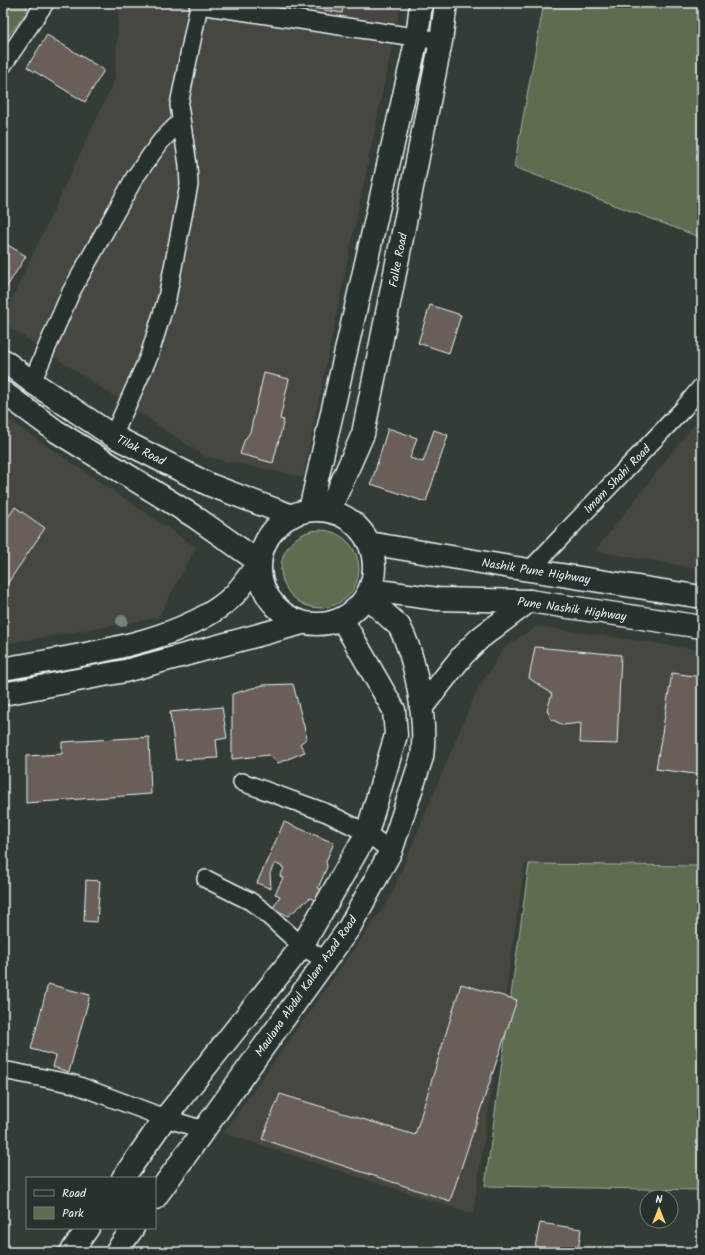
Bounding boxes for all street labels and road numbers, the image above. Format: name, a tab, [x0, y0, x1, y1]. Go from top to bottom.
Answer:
street label: Falke Road	[384, 230, 413, 289]
street label: Tilak Road	[113, 430, 169, 471]
street label: Imam Shahi Road	[579, 440, 656, 518]
street label: Nashik Pune Highway	[480, 554, 592, 590]
street label: Pune Nashik Highway	[516, 592, 628, 627]
street label: Maulana Abdul Kalam Azad Road	[250, 911, 363, 1061]

